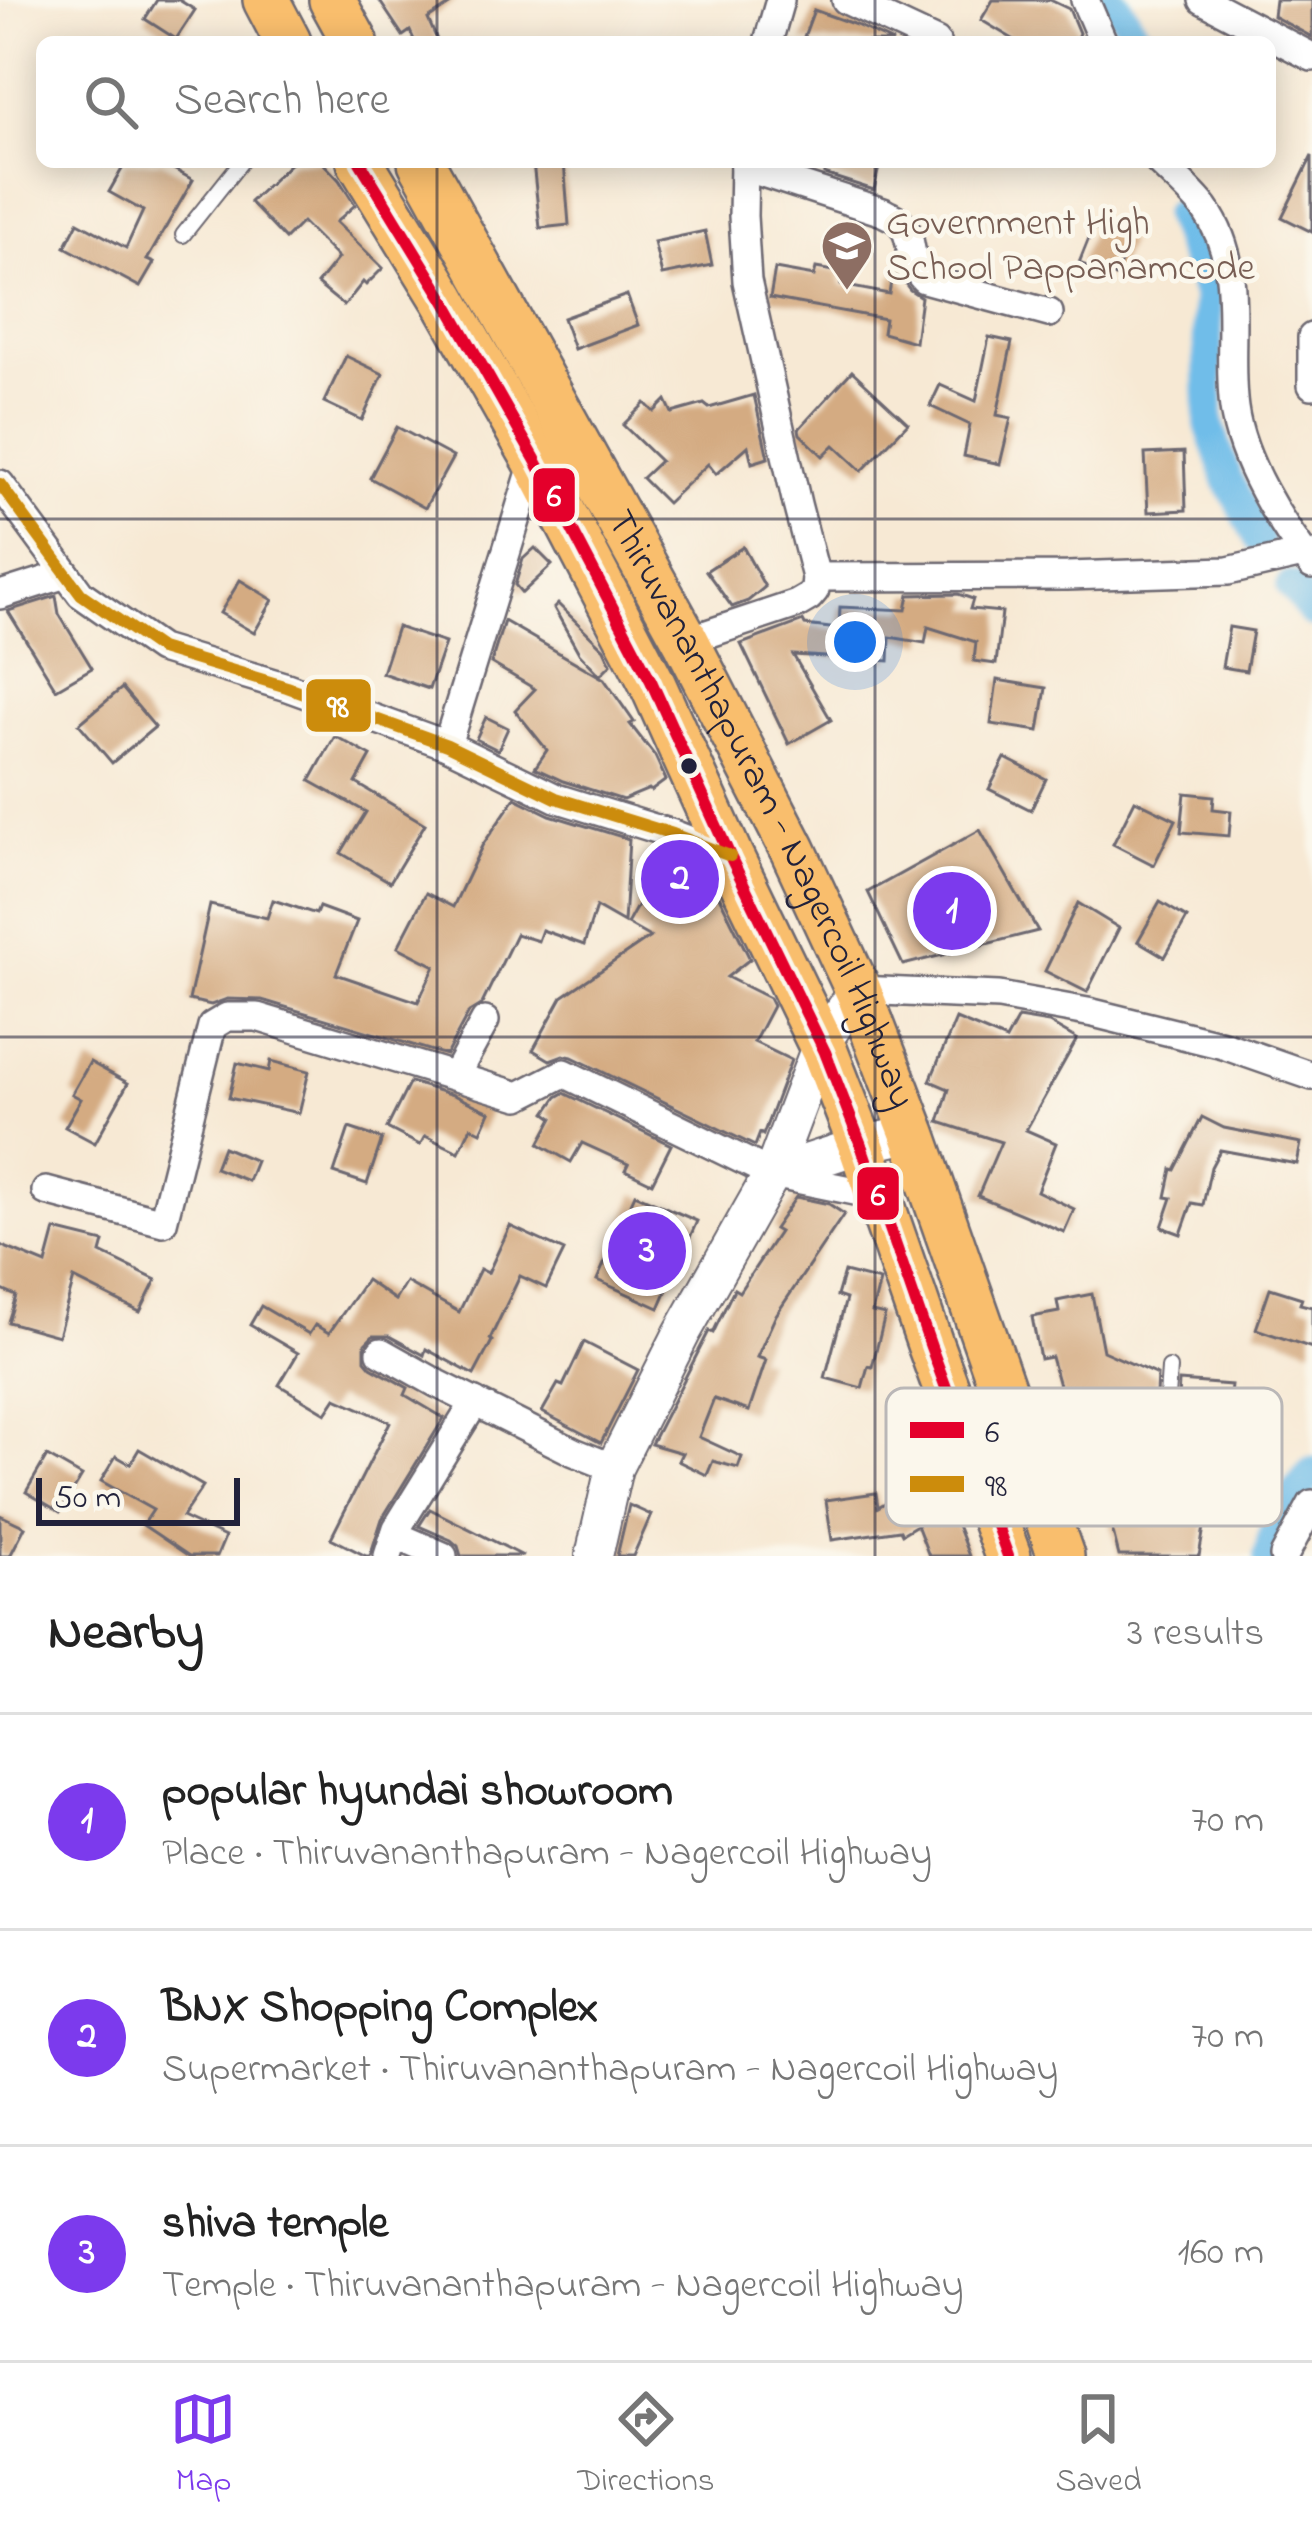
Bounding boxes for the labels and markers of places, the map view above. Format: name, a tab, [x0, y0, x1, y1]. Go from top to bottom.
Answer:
place label: Government High School Pappanamcode	[886, 196, 1255, 298]
school or university icon: Government High School Pappanamcode	[819, 218, 875, 292]
unlabelled marker	[678, 755, 700, 777]
pin: 2	[641, 834, 719, 924]
pin: 1	[913, 866, 991, 956]
pin: 3	[608, 1206, 686, 1296]

